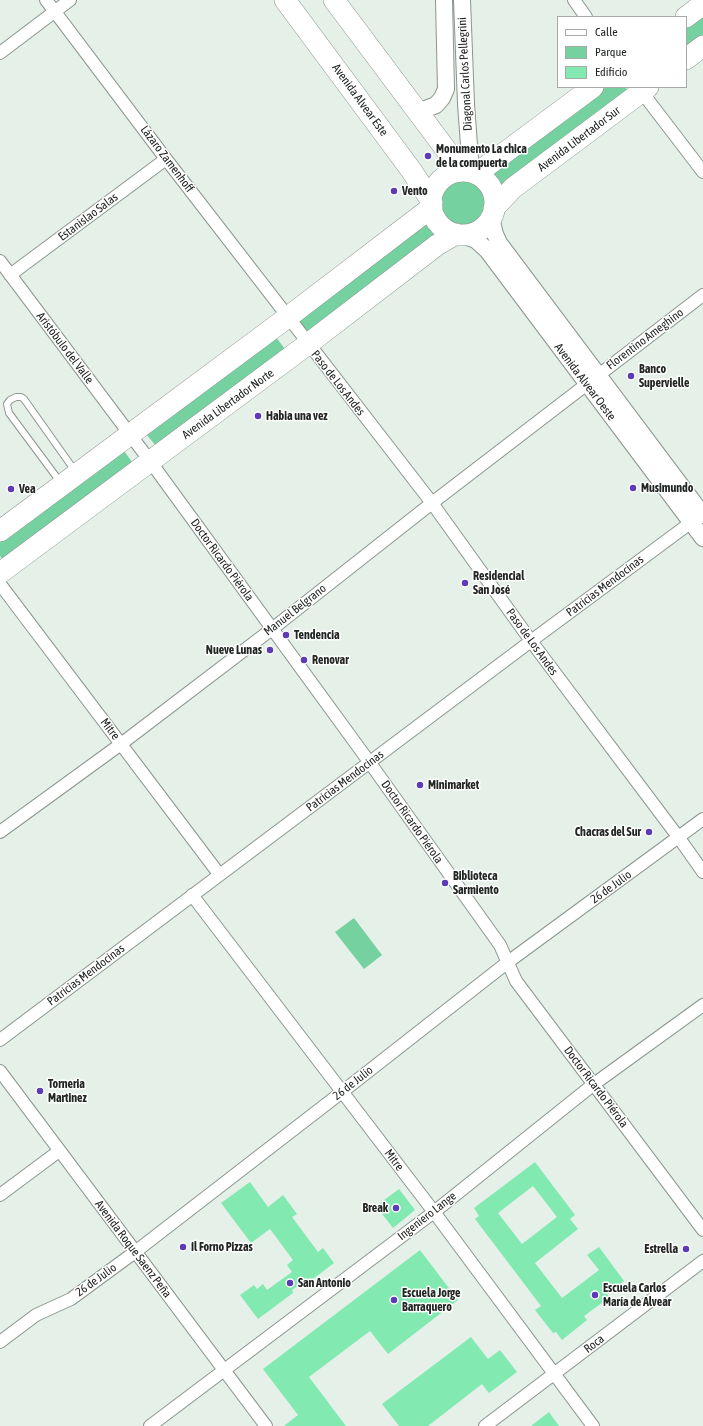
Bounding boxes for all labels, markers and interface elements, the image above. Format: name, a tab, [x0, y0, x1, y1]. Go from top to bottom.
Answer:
legend	[557, 16, 687, 88]
street label: Diagonal Carlos Pellegrini	[455, 17, 475, 131]
text: Calle	[595, 25, 618, 39]
text: Parque	[595, 45, 627, 59]
street label: Avenida Alvear Este	[329, 61, 391, 139]
text: Edificio	[595, 65, 627, 79]
street label: Avenida Libertador Sur	[535, 103, 623, 175]
street label: Lázaro Zamenhoff	[137, 123, 197, 195]
place label: Monumento La chica de la compuerta	[436, 142, 527, 170]
marker: Monumento La chica de la compuerta	[423, 151, 433, 161]
place label: Vento	[402, 184, 428, 198]
marker: Vento	[389, 186, 399, 196]
street label: Estanislao Salas	[55, 190, 121, 244]
street label: Florentino Ameghino	[604, 305, 686, 373]
street label: Aristóbulo del Valle	[33, 309, 97, 387]
street label: Avenida Alvear Oeste	[551, 340, 619, 424]
street label: Paso de Los Andes	[308, 348, 368, 418]
place label: Banco Supervielle	[639, 362, 689, 390]
street label: Avenida Libertador Norte	[179, 366, 277, 442]
marker: Banco Supervielle	[626, 371, 636, 381]
place label: Habia una vez	[266, 409, 328, 423]
marker: Habia una vez	[253, 411, 263, 421]
place label: Musimundo	[641, 481, 693, 495]
place label: Vea	[19, 482, 36, 496]
marker: Musimundo	[628, 483, 638, 493]
marker: Vea	[6, 484, 16, 494]
street label: Doctor Ricardo Piérola	[187, 516, 257, 604]
street label: Patricias Mendocinas	[563, 552, 647, 620]
place label: Residencial San José	[473, 569, 524, 597]
marker: Residencial San José	[460, 578, 470, 588]
street label: Manuel Belgrano	[261, 581, 329, 639]
street label: Paso de Los Andes	[503, 606, 561, 678]
place label: Tendencia	[294, 628, 340, 642]
marker: Tendencia	[281, 630, 291, 640]
place label: Nueve Lunas	[206, 643, 262, 657]
marker: Nueve Lunas	[265, 645, 275, 655]
place label: Renovar	[312, 653, 349, 667]
marker: Renovar	[299, 655, 309, 665]
street label: Mitre	[97, 715, 123, 743]
street label: Patricias Mendocinas	[303, 747, 387, 815]
street label: Doctor Ricardo Piérola	[378, 778, 446, 866]
place label: Minimarket	[428, 778, 479, 792]
marker: Minimarket	[415, 780, 425, 790]
place label: Chacras del Sur	[575, 825, 641, 839]
marker: Chacras del Sur	[644, 827, 654, 837]
street label: 26 de Julio	[588, 867, 634, 907]
place label: Biblioteca Sarmiento	[453, 869, 499, 897]
marker: Biblioteca Sarmiento	[440, 878, 450, 888]
street label: Patricias Mendocinas	[44, 941, 128, 1009]
street label: Doctor Ricardo Piérola	[561, 1044, 631, 1130]
street label: 26 de Julio	[330, 1063, 376, 1103]
place label: Torneria Martinez	[48, 1077, 87, 1105]
marker: Torneria Martinez	[35, 1086, 45, 1096]
street label: Mitre	[381, 1146, 407, 1174]
street label: Ingeniero Lange	[395, 1189, 459, 1243]
street label: Avenida Roque Saenz Peña	[92, 1197, 174, 1301]
place label: Break	[362, 1201, 388, 1215]
marker: Break	[391, 1203, 401, 1213]
place label: Il Forno Pizzas	[191, 1240, 253, 1254]
marker: Il Forno Pizzas	[178, 1242, 188, 1252]
place label: Estrella	[644, 1242, 678, 1256]
marker: Estrella	[681, 1244, 691, 1254]
street label: 26 de Julio	[73, 1260, 119, 1300]
place label: San Antonio	[298, 1276, 351, 1290]
marker: San Antonio	[285, 1278, 295, 1288]
place label: Escuela Carlos María de Alvear	[603, 1281, 671, 1309]
place label: Escuela Jorge Barraquero	[402, 1286, 460, 1314]
marker: Escuela Carlos María de Alvear	[590, 1290, 600, 1300]
marker: Escuela Jorge Barraquero	[389, 1295, 399, 1305]
street label: Roca	[581, 1332, 607, 1356]

